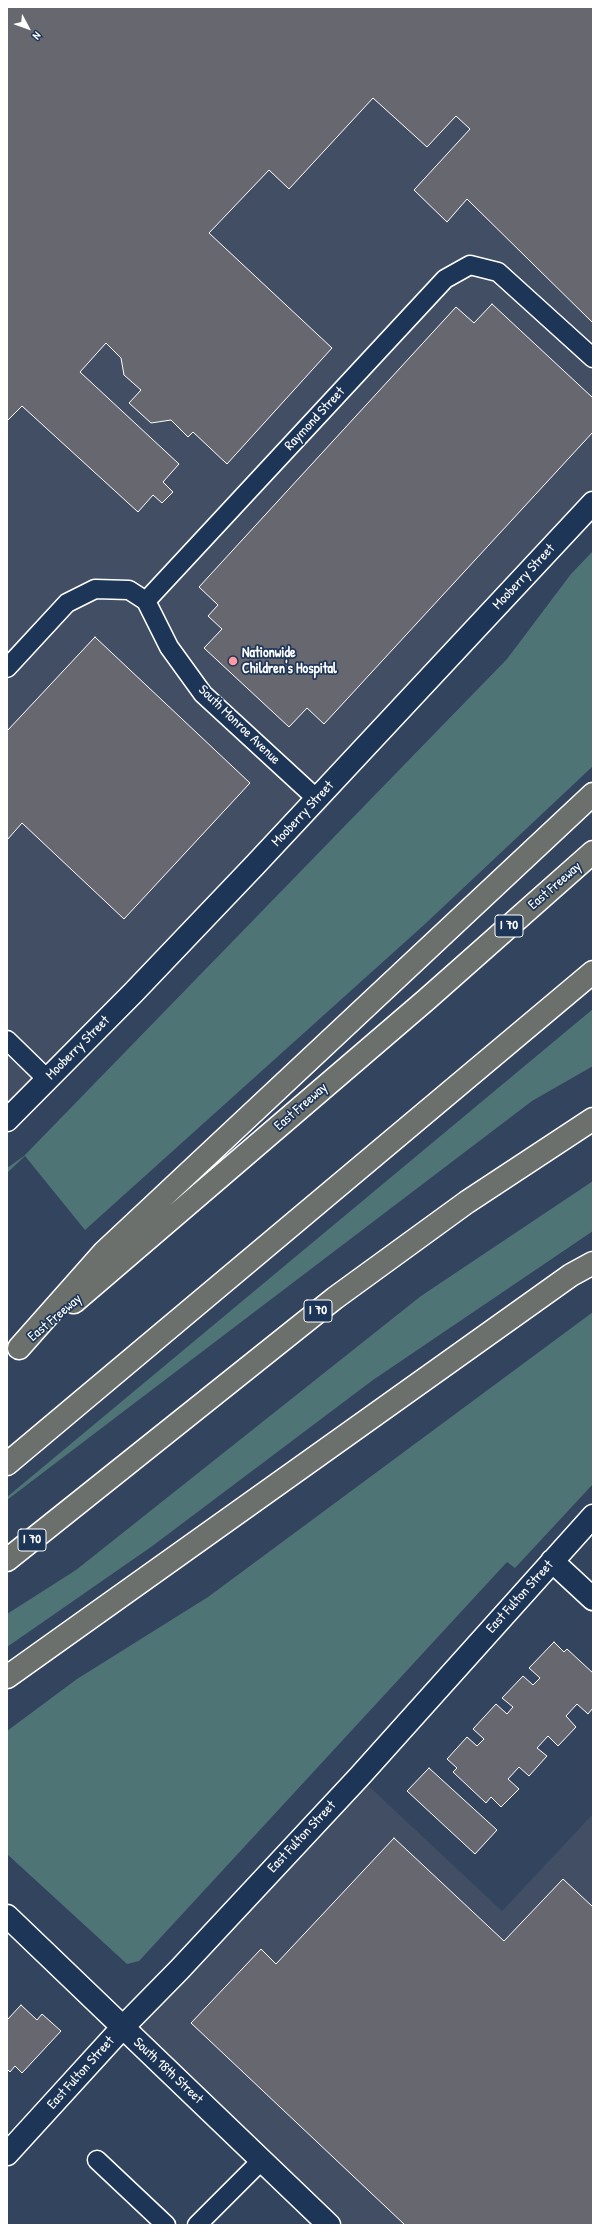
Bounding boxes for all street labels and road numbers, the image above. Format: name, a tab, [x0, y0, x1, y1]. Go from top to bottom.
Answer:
street label: Raymond Street	[281, 384, 349, 454]
street label: Mooberry Street	[489, 541, 559, 613]
street label: South Monroe Avenue	[195, 682, 283, 768]
street label: Mooberry Street	[268, 778, 338, 850]
street label: East Freeway	[525, 858, 585, 914]
road number: I 70	[495, 915, 523, 937]
street label: Mooberry Street	[43, 1013, 113, 1083]
street label: East Freeway	[271, 1079, 331, 1135]
street label: East Freeway	[25, 1291, 85, 1345]
road number: I 70	[304, 1300, 332, 1322]
road number: I 70	[18, 1529, 46, 1551]
street label: East Fulton Street	[483, 1557, 557, 1637]
street label: East Fulton Street	[264, 1798, 340, 1876]
street label: East Fulton Street	[44, 2033, 118, 2113]
street label: South 18th Street	[130, 2034, 206, 2108]

